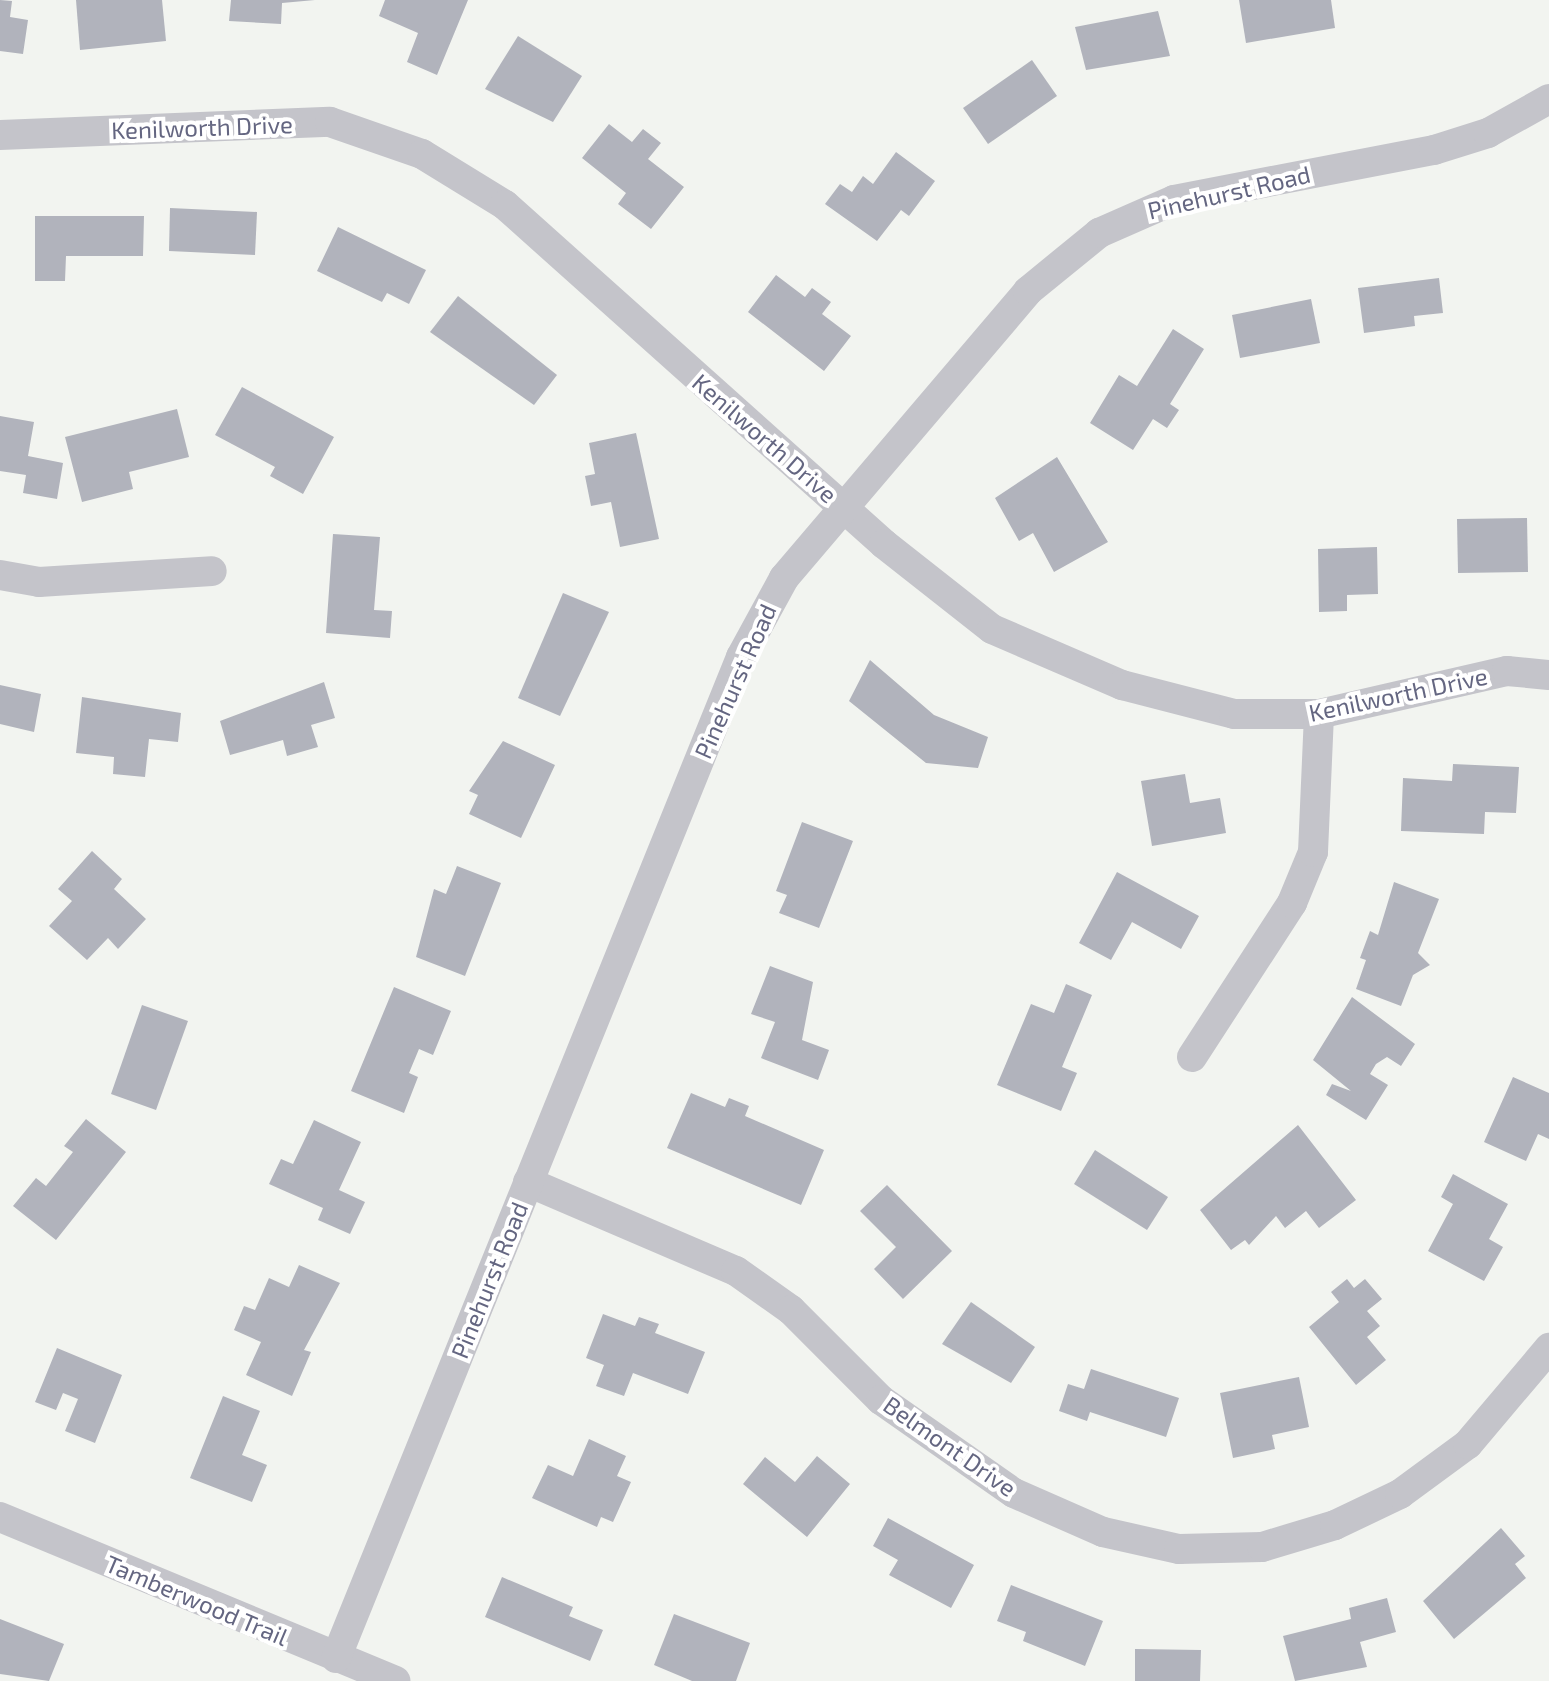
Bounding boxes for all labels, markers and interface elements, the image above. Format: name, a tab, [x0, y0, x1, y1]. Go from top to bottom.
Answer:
street label: Kenilworth Drive	[111, 109, 293, 145]
street label: Pinehurst Road	[1145, 159, 1313, 225]
street label: Kenilworth Drive	[687, 367, 843, 509]
street label: Pinehurst Road	[688, 599, 782, 763]
street label: Kenilworth Drive	[1306, 661, 1490, 727]
street label: Pinehurst Road	[445, 1198, 533, 1362]
street label: Belmont Drive	[878, 1390, 1022, 1502]
street label: Tamberwood Trail	[101, 1549, 293, 1651]

